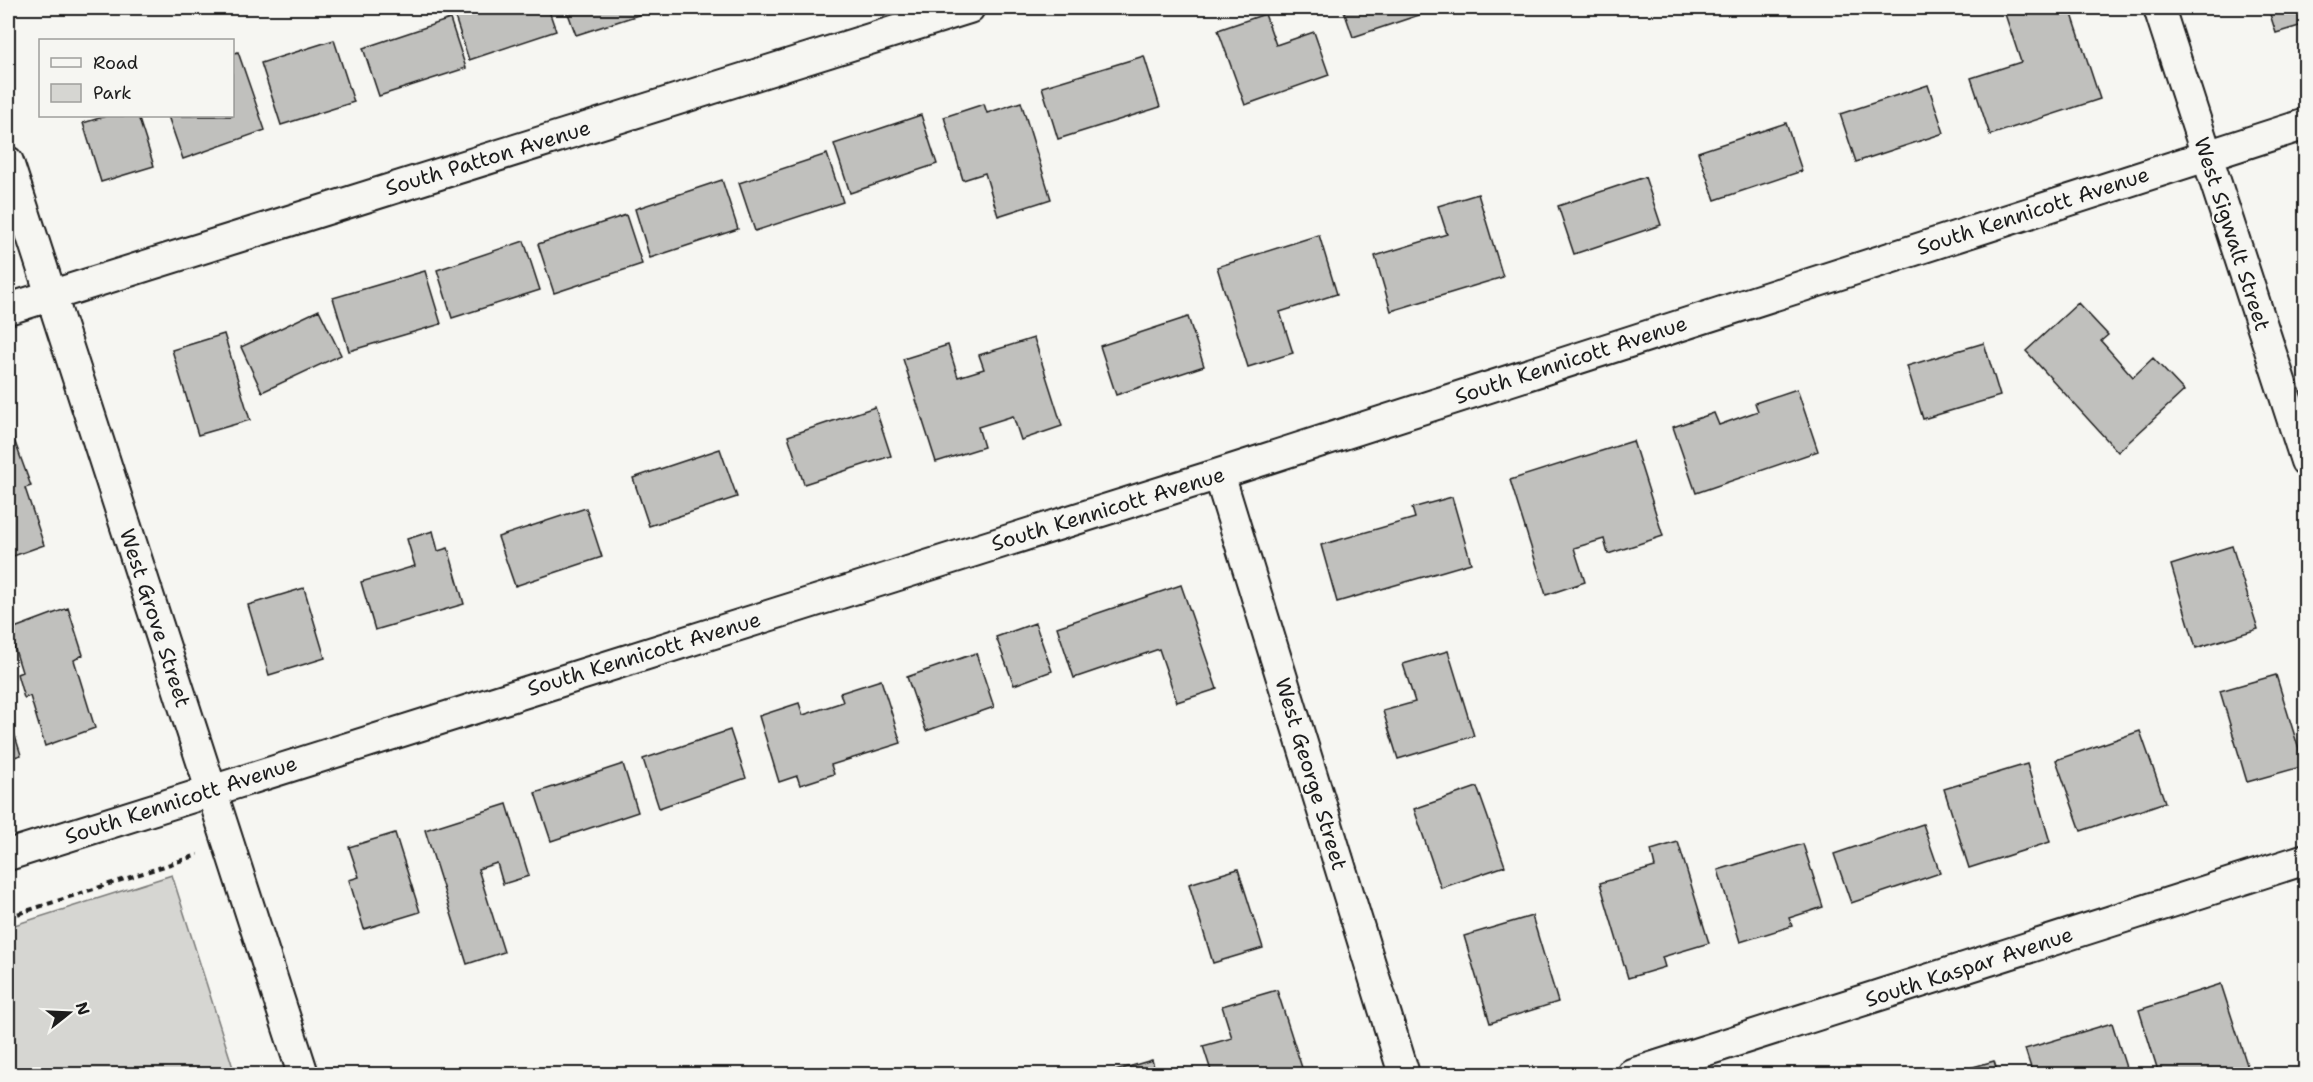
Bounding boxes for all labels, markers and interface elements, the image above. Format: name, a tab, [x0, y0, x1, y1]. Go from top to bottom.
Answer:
legend	[39, 39, 234, 117]
text: Road	[93, 51, 138, 75]
text: Park	[93, 81, 132, 105]
street label: South Patton Avenue	[382, 113, 594, 203]
street label: West Sigwalt Street	[2187, 134, 2277, 334]
street label: South Kennicott Avenue	[1913, 160, 2153, 262]
street label: South Kennicott Avenue	[1451, 309, 1691, 411]
street label: South Kennicott Avenue	[988, 460, 1228, 558]
street label: West Grove Street	[113, 525, 197, 711]
street label: South Kennicott Avenue	[524, 605, 764, 703]
street label: West George Street	[1268, 674, 1354, 874]
street label: South Kennicott Avenue	[61, 749, 301, 851]
street label: South Kaspar Avenue	[1861, 920, 2077, 1014]
north arrow	[39, 983, 99, 1043]
text: N	[71, 999, 95, 1018]

